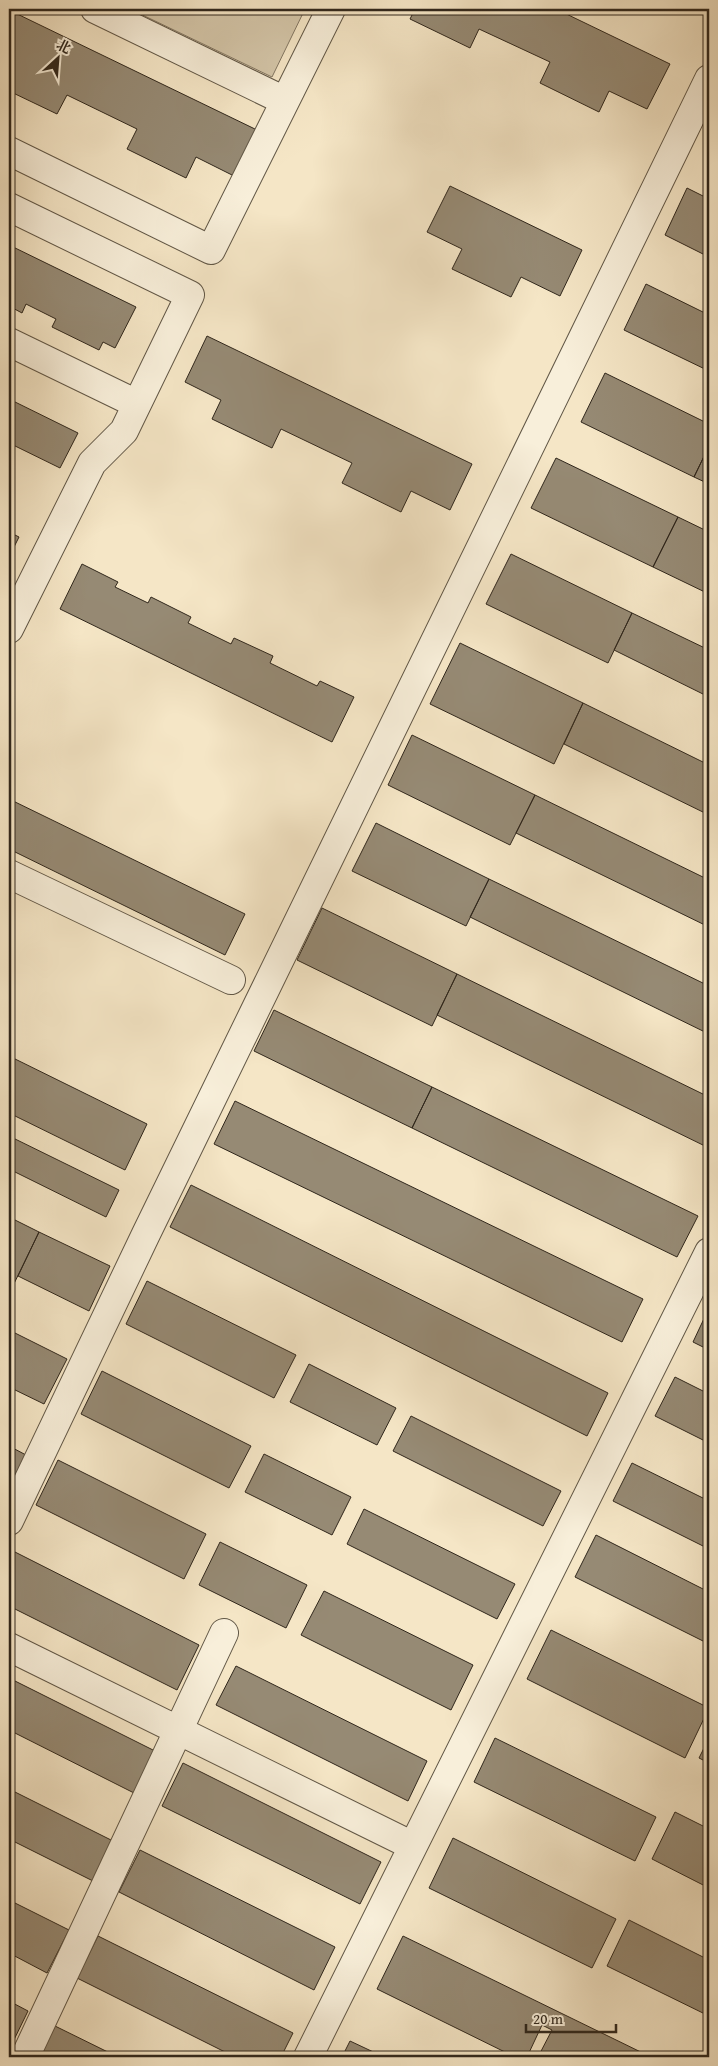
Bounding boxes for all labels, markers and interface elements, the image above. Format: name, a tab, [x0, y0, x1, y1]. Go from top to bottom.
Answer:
north arrow	[32, 32, 82, 82]
text: 北	[53, 34, 74, 58]
scale bar	[526, 2001, 616, 2033]
text: 20 m	[533, 2008, 564, 2029]

